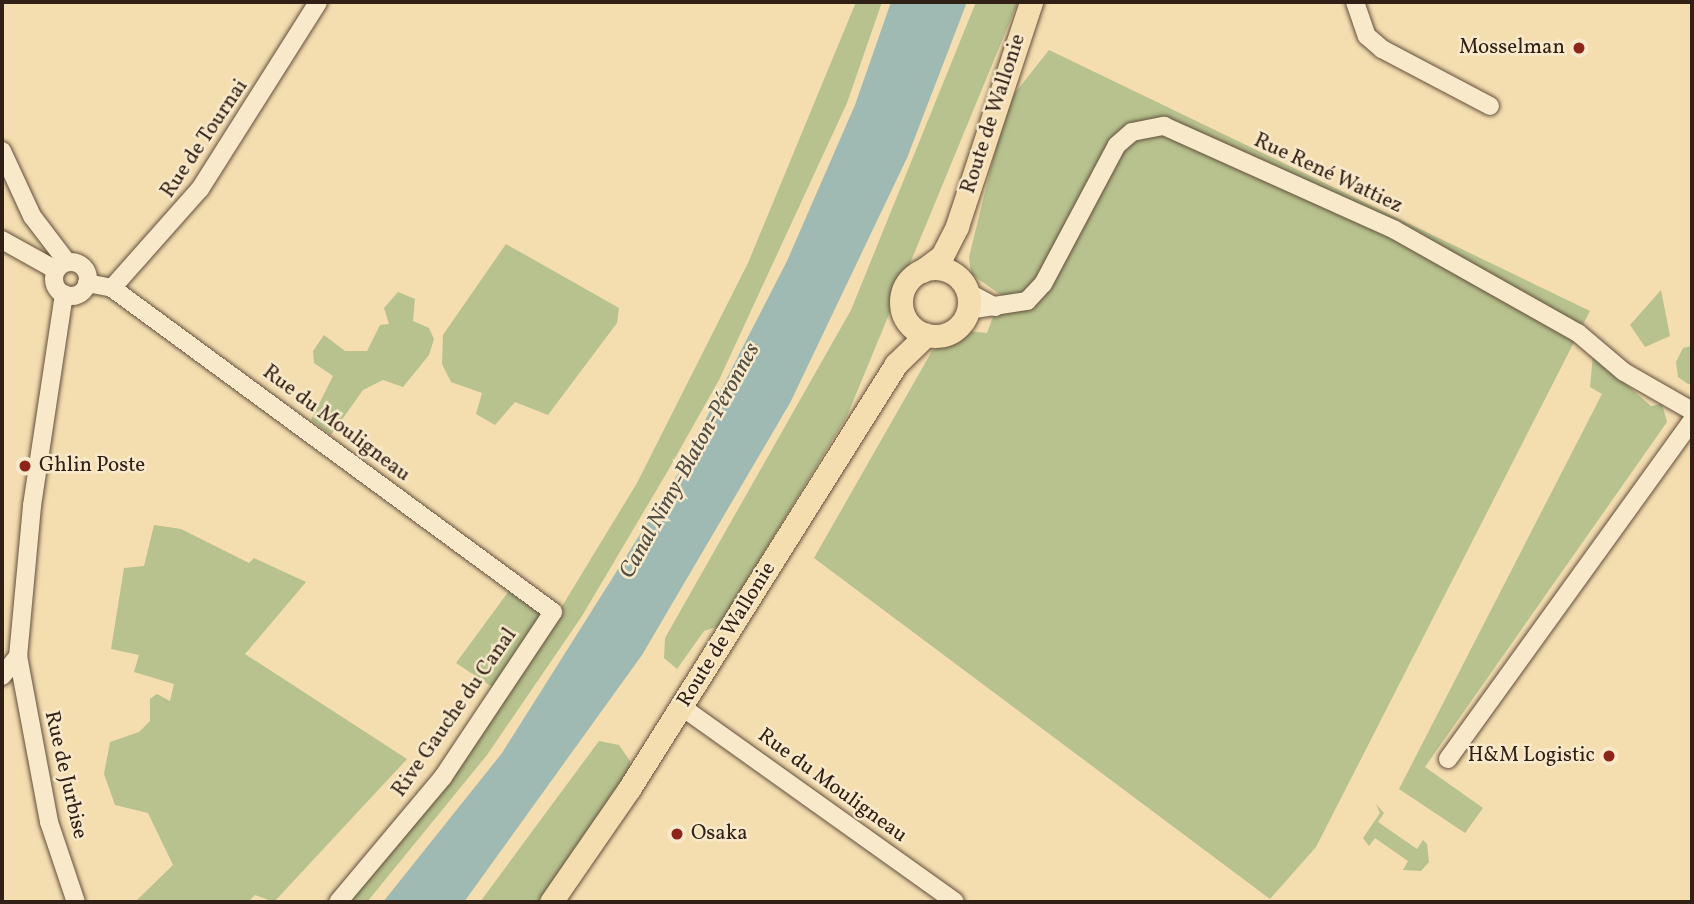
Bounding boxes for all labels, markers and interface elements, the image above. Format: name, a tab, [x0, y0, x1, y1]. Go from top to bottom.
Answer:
street label: Route de Wallonie	[956, 31, 1032, 197]
place label: Mosselman	[1459, 35, 1565, 61]
marker: Mosselman	[1571, 40, 1587, 56]
street label: Rue de Tournai	[156, 75, 254, 203]
street label: Rue René Wattiez	[1249, 128, 1407, 220]
water label: Canal Nimy-Blaton-Péronnes	[614, 338, 766, 584]
street label: Rue du Mouligneau	[257, 360, 415, 488]
place label: Ghlin Poste	[39, 453, 145, 479]
marker: Ghlin Poste	[17, 458, 33, 474]
street label: Route de Wallonie	[672, 558, 782, 712]
street label: Rive Gauche du Canal	[387, 624, 523, 802]
street label: Rue de Jurbise	[38, 709, 92, 841]
street label: Rue du Mouligneau	[752, 723, 912, 849]
place label: H&M Logistic	[1468, 743, 1595, 769]
marker: H&M Logistic	[1601, 748, 1617, 764]
place label: Osaka	[691, 821, 748, 847]
marker: Osaka	[669, 826, 685, 842]

